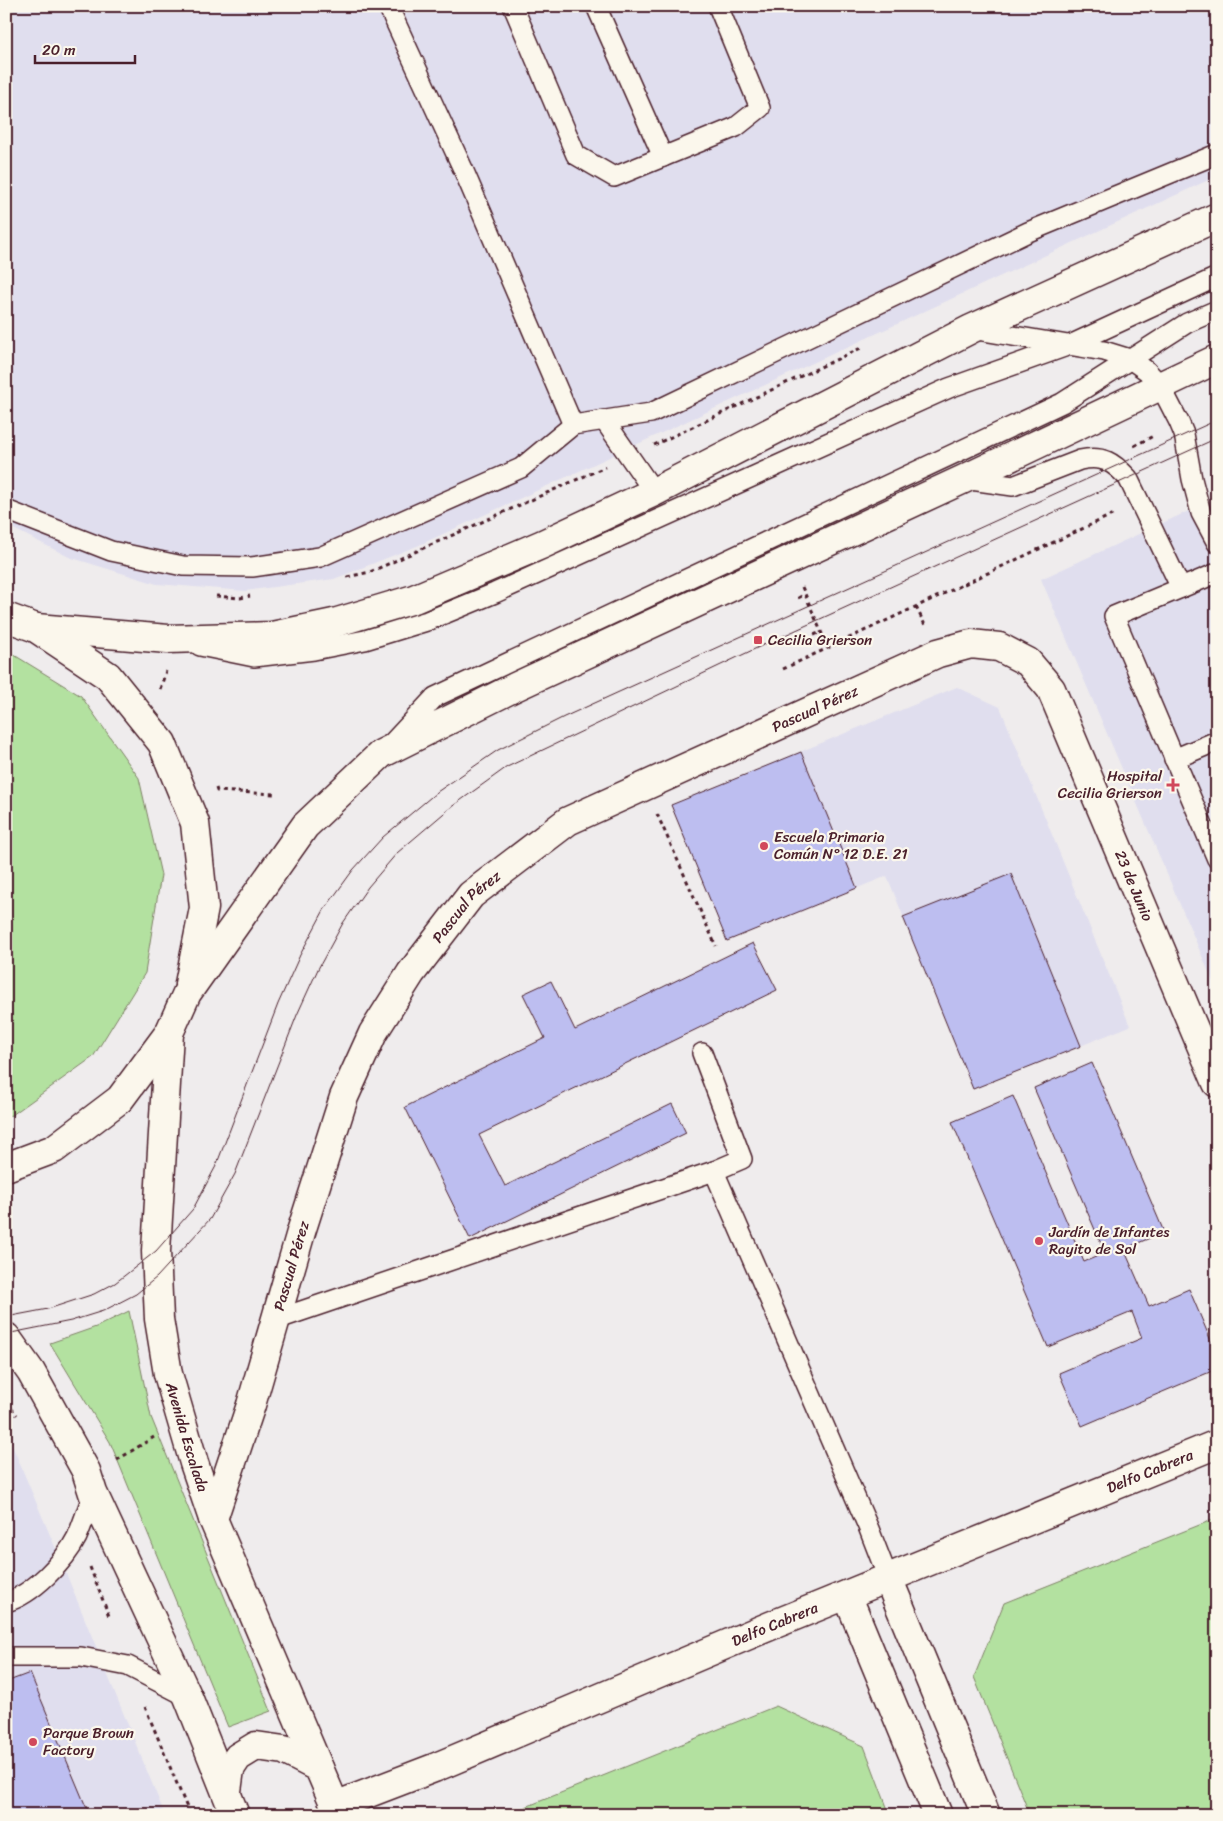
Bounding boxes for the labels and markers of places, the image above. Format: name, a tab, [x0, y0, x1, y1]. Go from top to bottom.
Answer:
place label: Cecilia Grierson	[768, 627, 872, 653]
marker: Cecilia Grierson	[752, 634, 764, 646]
place label: Hospital Cecilia Grierson	[1058, 763, 1163, 806]
marker: Hospital Cecilia Grierson	[1166, 778, 1180, 792]
place label: Escuela Primaria Común N° 12 D.E. 21	[774, 824, 908, 867]
marker: Escuela Primaria Común N° 12 D.E. 21	[758, 840, 770, 852]
place label: Jardín de Infantes Rayito de Sol	[1048, 1219, 1170, 1262]
marker: Jardín de Infantes Rayito de Sol	[1033, 1235, 1045, 1247]
place label: Parque Brown Factory	[43, 1720, 134, 1763]
marker: Parque Brown Factory	[27, 1736, 39, 1748]

